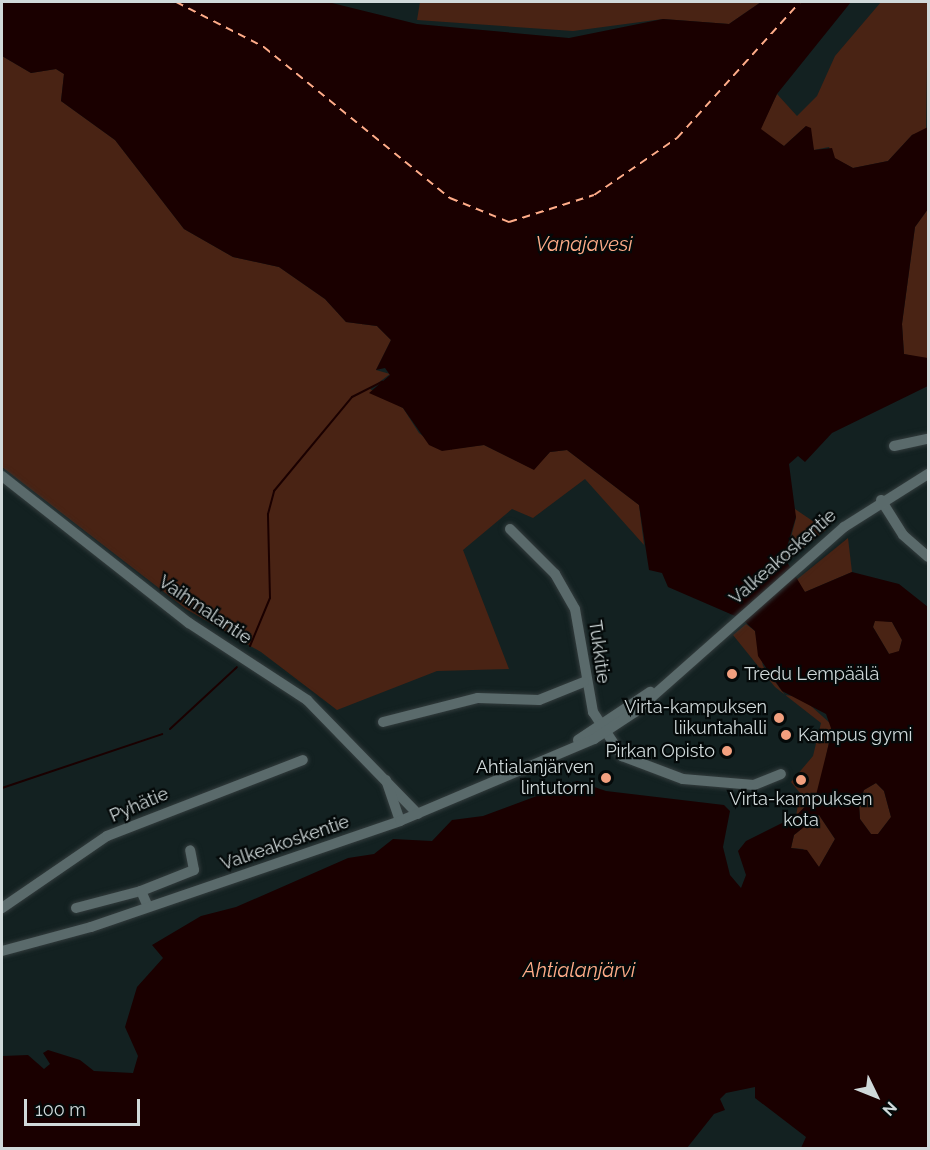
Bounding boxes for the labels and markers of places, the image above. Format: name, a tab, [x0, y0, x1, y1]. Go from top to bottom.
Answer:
place label: Tredu Lempäälä	[744, 663, 879, 685]
marker: Tredu Lempäälä	[725, 667, 739, 681]
place label: Virta-kampuksen liikuntahalli	[624, 697, 767, 740]
marker: Virta-kampuksen liikuntahalli	[772, 711, 786, 725]
place label: Kampus gymi	[798, 724, 912, 746]
marker: Kampus gymi	[779, 728, 793, 742]
place label: Pirkan Opisto	[605, 740, 715, 762]
marker: Pirkan Opisto	[720, 744, 734, 758]
place label: Ahtialanjärven lintutorni	[476, 757, 594, 800]
marker: Ahtialanjärven lintutorni	[599, 771, 613, 785]
marker: Virta-kampuksen kota	[794, 773, 808, 787]
place label: Virta-kampuksen kota	[730, 789, 872, 832]

